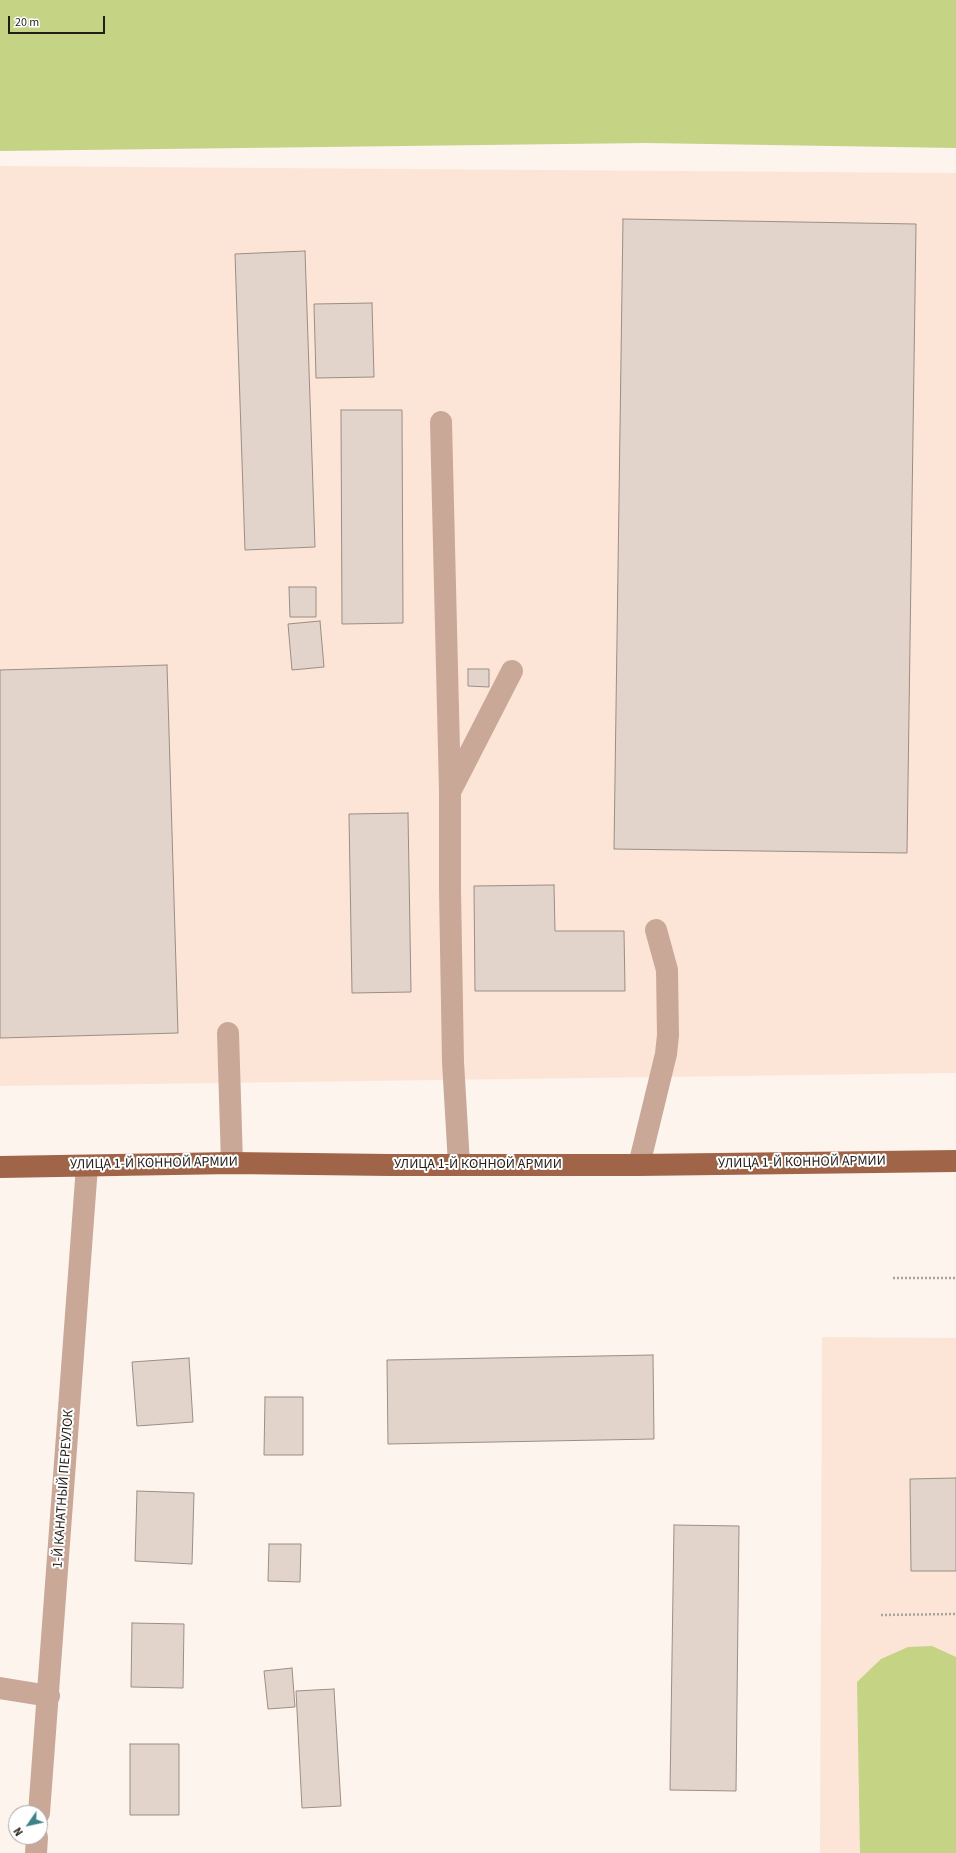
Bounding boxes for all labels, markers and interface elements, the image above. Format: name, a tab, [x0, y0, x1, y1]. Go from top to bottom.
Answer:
scale bar	[10, 8, 107, 34]
text: 20 m	[15, 14, 39, 31]
street label: УЛИЦА 1-Й КОННОЙ АРМИИ	[718, 1153, 886, 1173]
street label: УЛИЦА 1-Й КОННОЙ АРМИИ	[70, 1154, 238, 1174]
street label: УЛИЦА 1-Й КОННОЙ АРМИИ	[394, 1157, 562, 1173]
street label: 1-Й КАНАТНЫЙ ПЕРЕУЛОК	[50, 1409, 78, 1569]
north arrow	[8, 1805, 48, 1845]
text: N	[10, 1824, 27, 1839]

